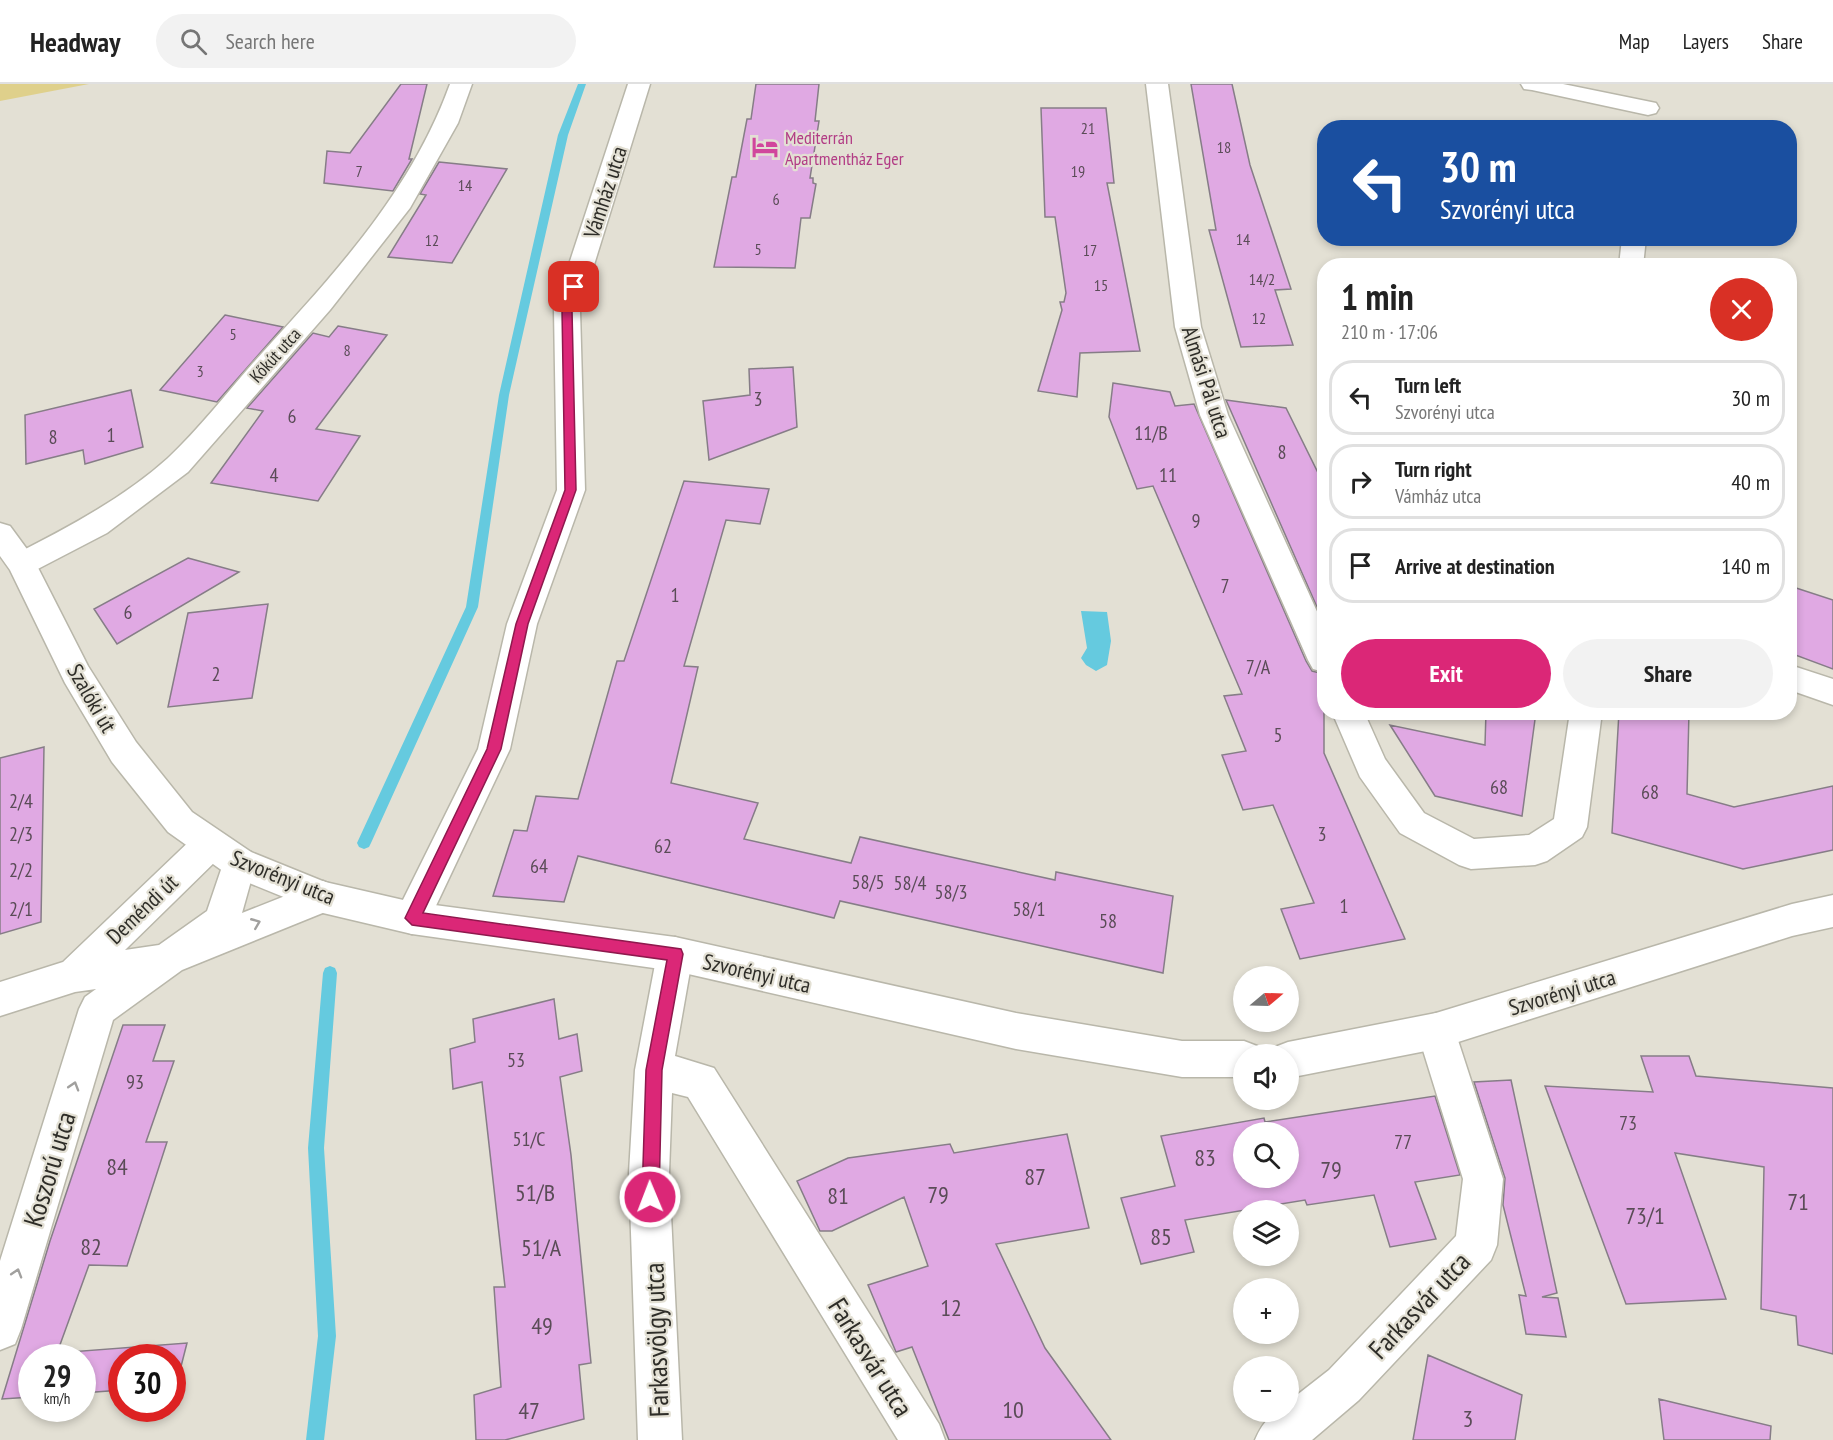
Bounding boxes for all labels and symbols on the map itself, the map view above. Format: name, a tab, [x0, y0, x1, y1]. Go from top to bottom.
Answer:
house number: 21	[1081, 118, 1095, 138]
place label: Mediterrán Apartmentház Eger	[785, 126, 904, 170]
hotel icon: Mediterrán Apartmentház Eger	[750, 132, 780, 162]
house number: 18	[1217, 137, 1231, 157]
street label: Vámház utca	[577, 143, 633, 242]
house number: 7	[355, 161, 363, 181]
house number: 19	[1071, 161, 1085, 181]
house number: 14	[458, 175, 472, 195]
house number: 6	[772, 189, 780, 209]
house number: 14	[1236, 229, 1250, 249]
house number: 12	[425, 230, 439, 250]
house number: 5	[754, 239, 762, 259]
house number: 17	[1083, 240, 1097, 260]
pin	[548, 261, 599, 312]
house number: 14/2	[1249, 269, 1275, 289]
house number: 15	[1094, 275, 1108, 295]
house number: 12	[1252, 308, 1266, 328]
street label: Almási Pál utca	[1176, 322, 1238, 442]
street label: Kőkút utca	[244, 323, 306, 387]
house number: 5	[229, 324, 237, 344]
house number: 8	[343, 340, 351, 360]
house number: 3	[196, 361, 204, 381]
house number: 3	[754, 386, 763, 412]
house number: 6	[288, 403, 297, 429]
house number: 11/B	[1134, 420, 1168, 446]
house number: 1	[107, 422, 116, 448]
house number: 8	[49, 424, 58, 450]
house number: 8	[1278, 439, 1287, 465]
house number: 4	[270, 462, 279, 488]
house number: 11	[1159, 462, 1177, 488]
house number: 9	[1192, 508, 1201, 534]
house number: 7	[1221, 573, 1230, 599]
house number: 1	[671, 582, 680, 608]
house number: 6	[124, 599, 133, 625]
house number: 7/A	[1246, 654, 1271, 680]
street label: Szalóki út	[61, 659, 123, 737]
house number: 2	[212, 661, 221, 687]
house number: 5	[1274, 722, 1283, 748]
house number: 68	[1490, 774, 1508, 800]
house number: 68	[1641, 779, 1659, 805]
house number: 2/4	[9, 788, 33, 814]
house number: 2/3	[9, 821, 33, 847]
house number: 3	[1318, 821, 1327, 847]
house number: 62	[654, 833, 672, 859]
street label: Szvorényi utca	[227, 843, 339, 911]
house number: 64	[530, 853, 548, 879]
house number: 2/2	[9, 857, 33, 883]
street label: Deméndi út	[101, 868, 183, 950]
house number: 58/5	[852, 869, 884, 895]
house number: 58/4	[894, 870, 926, 896]
house number: 58/3	[935, 879, 967, 905]
house number: 1	[1340, 893, 1349, 919]
house number: 2/1	[9, 896, 33, 922]
house number: 58/1	[1013, 896, 1045, 922]
house number: 58	[1099, 908, 1117, 934]
one-way arrow	[250, 918, 261, 931]
street label: Szvorényi utca	[700, 947, 814, 999]
street label: Szvorényi utca	[1505, 963, 1619, 1021]
north arrow	[1233, 966, 1299, 1032]
house number: 53	[507, 1047, 525, 1073]
house number: 93	[126, 1069, 144, 1095]
one-way arrow	[67, 1082, 79, 1092]
street label: Koszorú utca	[15, 1107, 83, 1231]
house number: 73	[1619, 1110, 1637, 1136]
house number: 51/C	[512, 1126, 546, 1152]
house number: 77	[1394, 1129, 1412, 1155]
house number: 83	[1194, 1142, 1216, 1173]
house number: 84	[106, 1151, 128, 1182]
house number: 79	[1320, 1154, 1342, 1185]
house number: 87	[1024, 1161, 1046, 1192]
position arrow	[618, 1165, 682, 1229]
house number: 51/B	[515, 1177, 555, 1208]
house number: 79	[927, 1179, 949, 1210]
house number: 81	[827, 1180, 849, 1211]
house number: 71	[1787, 1186, 1809, 1217]
house number: 73/1	[1625, 1200, 1665, 1231]
house number: 85	[1150, 1221, 1172, 1252]
house number: 82	[80, 1231, 102, 1262]
house number: 51/A	[521, 1232, 562, 1263]
street label: Farkasvár utca	[1361, 1245, 1477, 1365]
street label: Farkasvölgy utca	[636, 1262, 676, 1418]
one-way arrow	[10, 1268, 22, 1279]
street label: Farkasvár utca	[821, 1291, 921, 1423]
house number: 12	[940, 1292, 962, 1323]
house number: 49	[531, 1310, 553, 1341]
speed limit sign: 30	[108, 1344, 186, 1422]
house number: 10	[1002, 1394, 1024, 1425]
house number: 47	[518, 1395, 540, 1426]
house number: 3	[1463, 1403, 1473, 1434]

